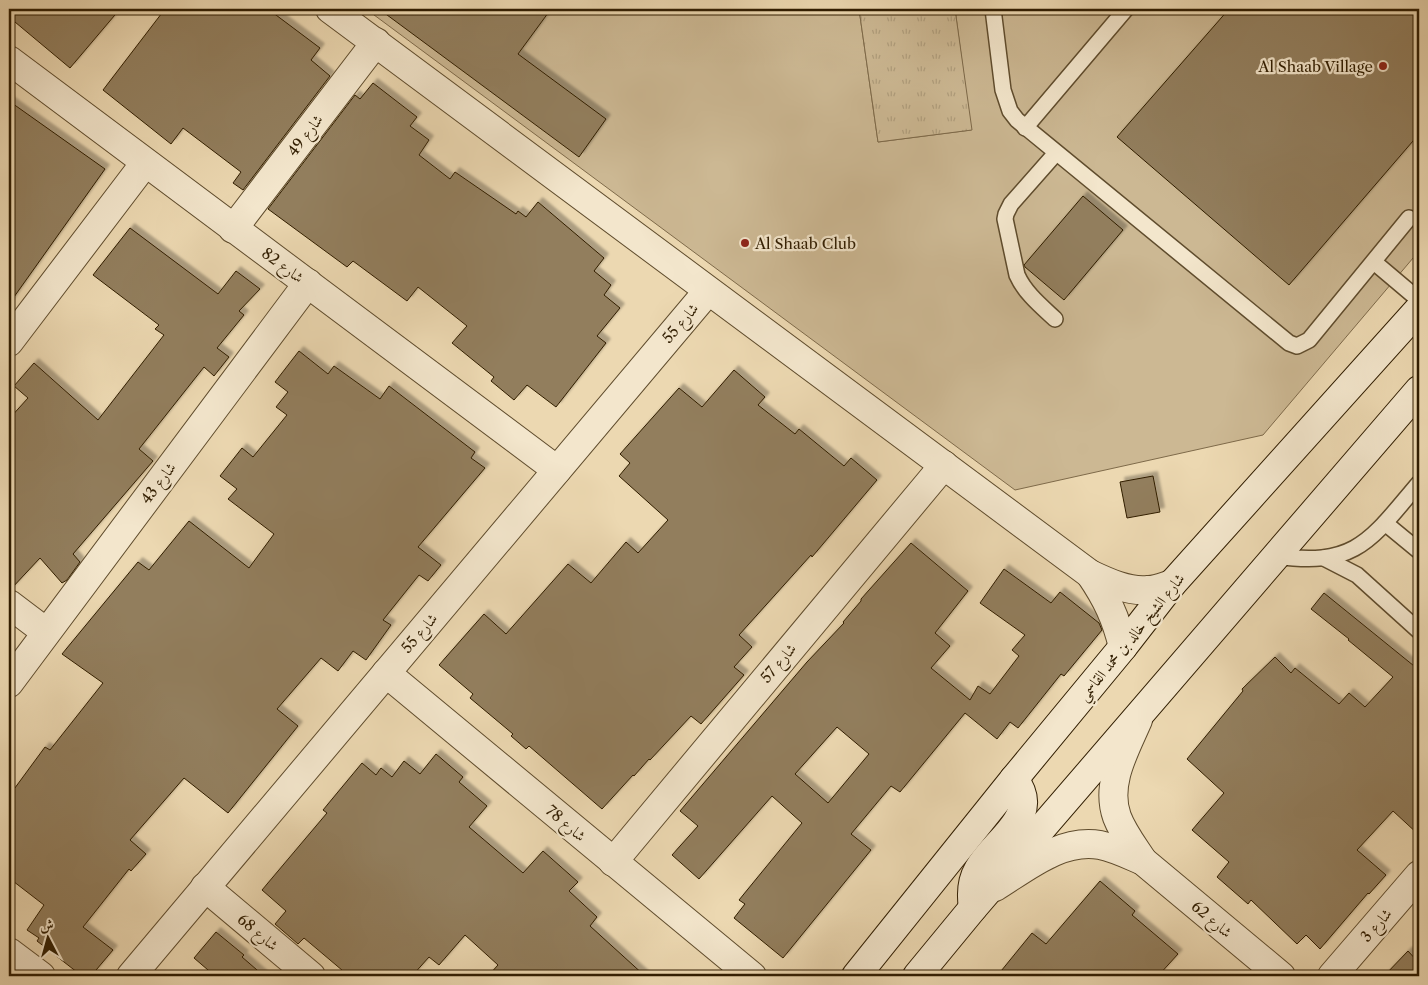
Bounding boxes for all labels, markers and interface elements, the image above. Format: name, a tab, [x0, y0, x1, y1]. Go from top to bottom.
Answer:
place label: Al Shaab Village	[1257, 57, 1373, 76]
marker: Al Shaab Village	[1377, 60, 1389, 72]
street label: شارع 49	[283, 110, 330, 162]
place label: Al Shaab Club	[754, 234, 856, 253]
marker: Al Shaab Club	[739, 237, 751, 249]
street label: شارع 82	[256, 243, 308, 290]
street label: شارع 55	[658, 299, 705, 349]
street label: شارع 43	[136, 459, 183, 510]
street label: شارع الشيخ خالد بن محمد القاسمي	[1074, 569, 1192, 708]
street label: شارع 55	[397, 609, 444, 659]
street label: شارع 57	[756, 639, 803, 689]
street label: شارع 78	[540, 801, 590, 848]
street label: شارع 62	[1185, 896, 1236, 945]
street label: شارع 3	[1356, 904, 1399, 948]
street label: شارع 68	[231, 909, 282, 958]
north arrow	[22, 912, 72, 962]
text: ش	[39, 915, 55, 935]

